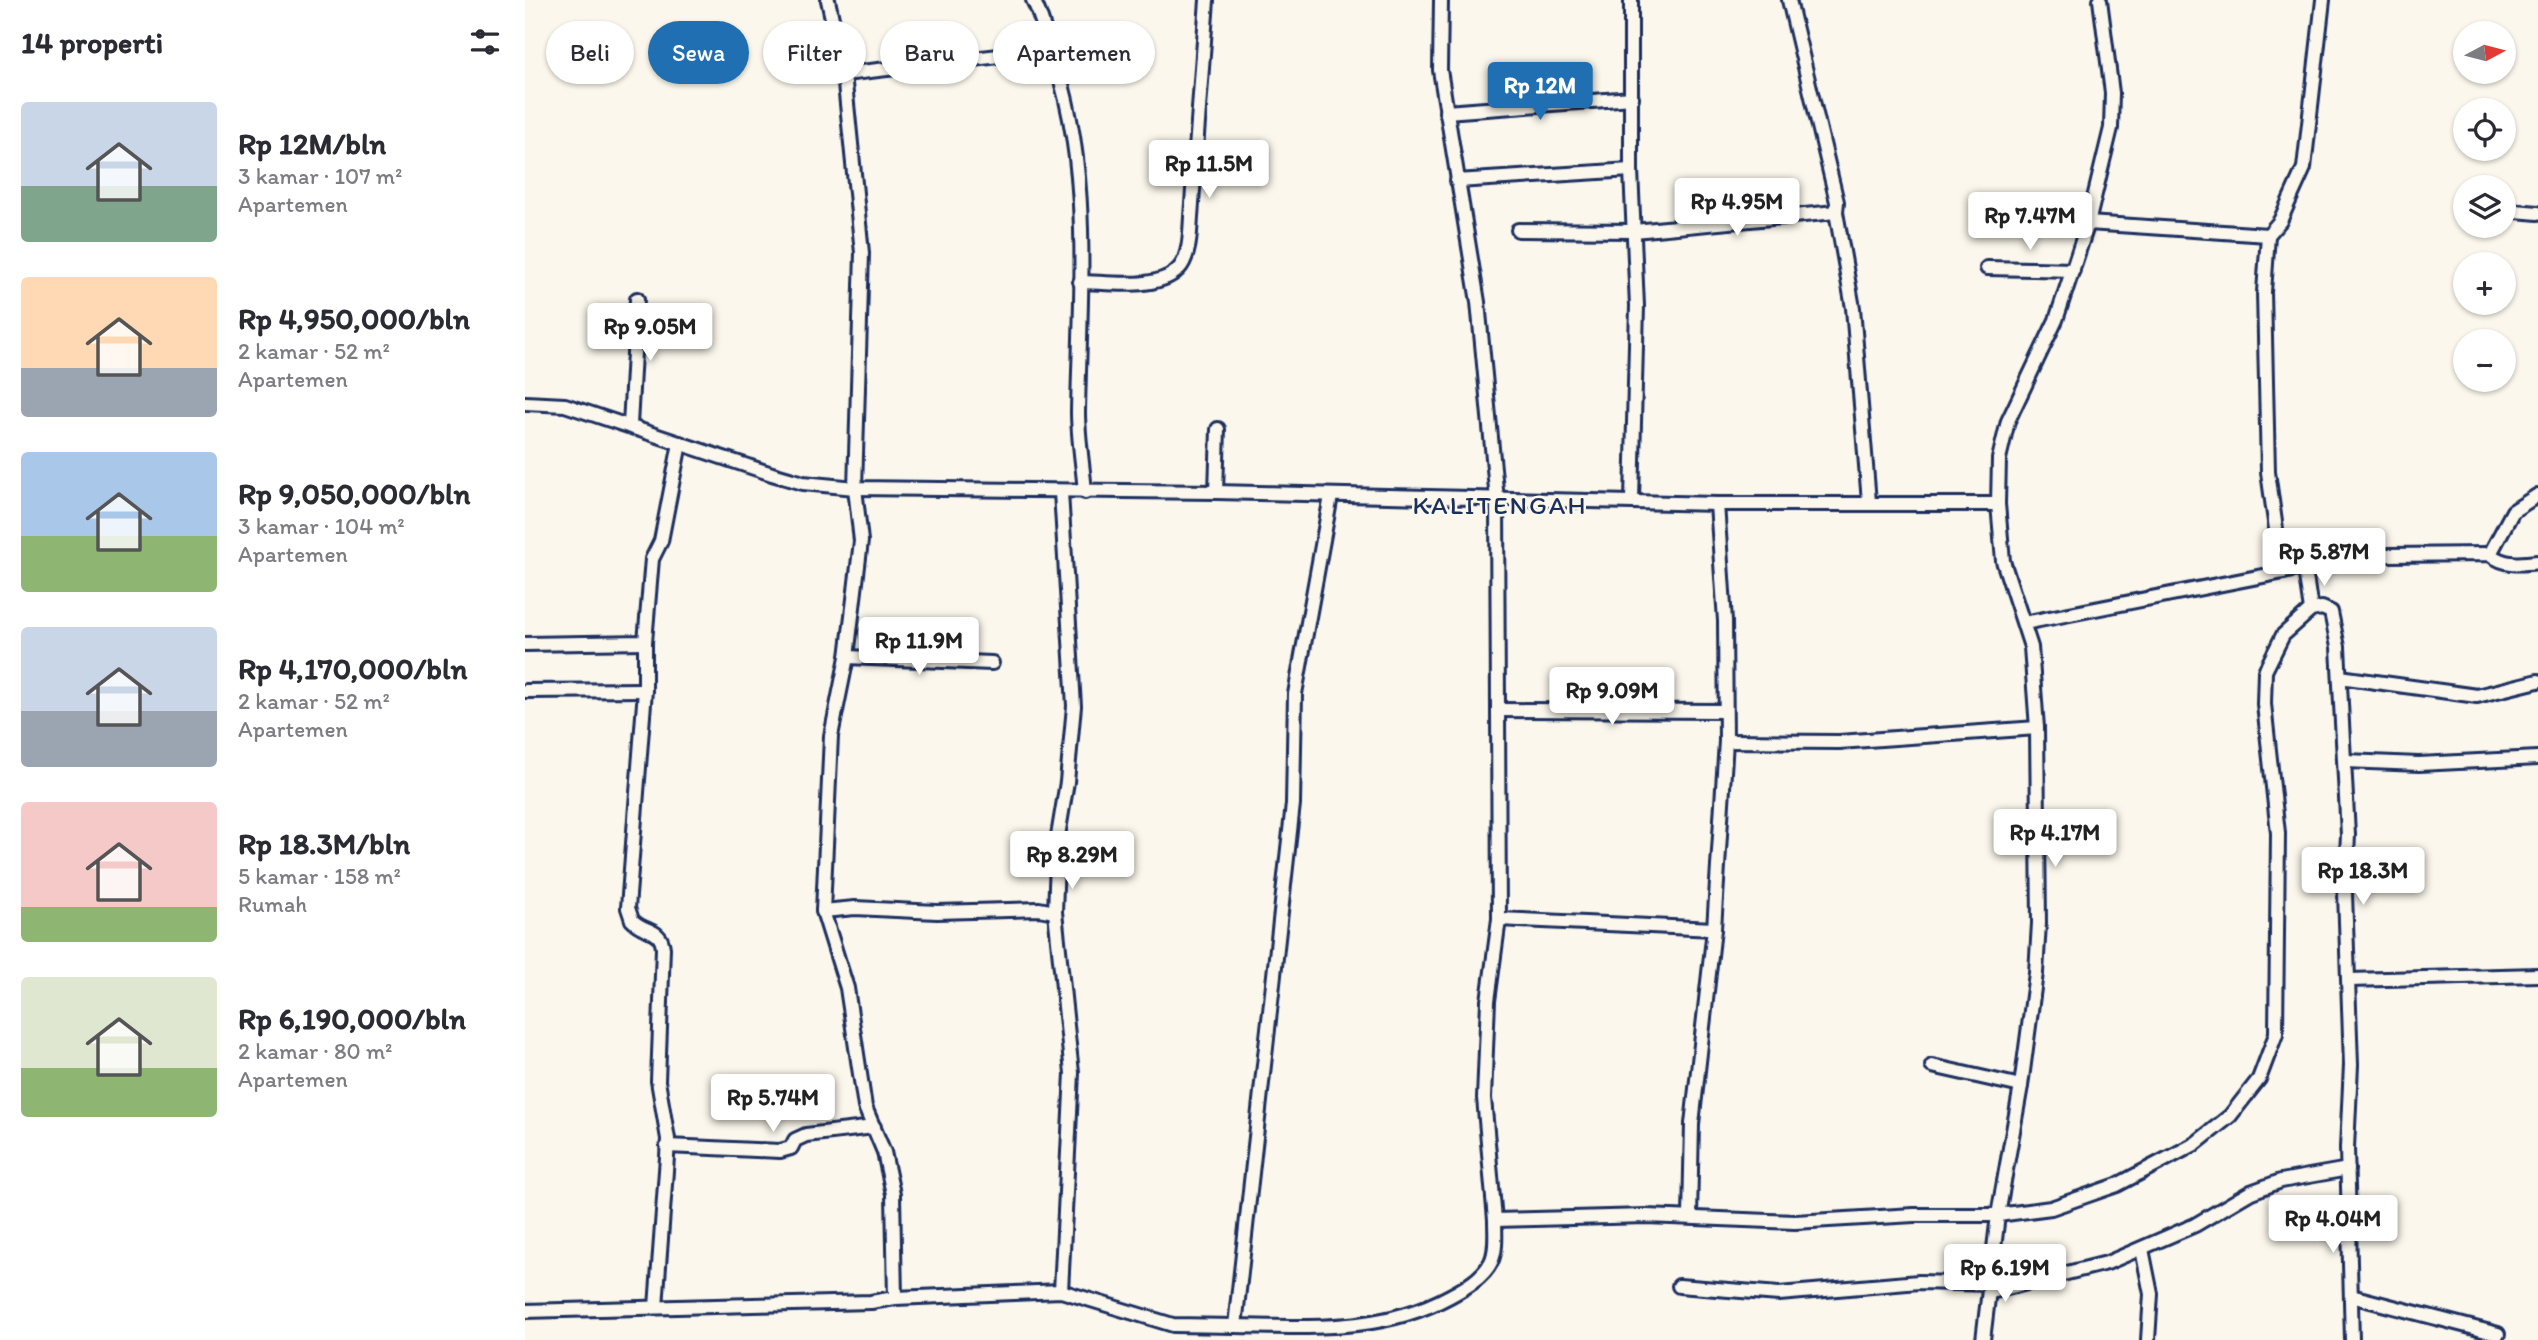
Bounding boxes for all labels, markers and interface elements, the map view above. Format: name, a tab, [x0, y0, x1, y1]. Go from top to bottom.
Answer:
chip: Beli	[546, 21, 634, 84]
chip: Sewa	[648, 21, 749, 84]
chip: Filter	[763, 21, 866, 84]
chip: Baru	[880, 21, 979, 84]
chip: Apartemen	[993, 21, 1155, 84]
north arrow	[2453, 21, 2517, 84]
map controls	[2453, 21, 2516, 392]
icon: filters	[466, 23, 504, 61]
text: 14 properti	[21, 24, 163, 61]
pin: Rp 12M	[1483, 62, 1597, 122]
text: Rp 12M	[1504, 71, 1576, 99]
button: locate	[2453, 98, 2516, 161]
text: Rp 12M/bln	[238, 125, 386, 162]
icon: home	[77, 130, 161, 214]
pin: Rp 11.5M	[1137, 140, 1281, 200]
text: Rp 11.5M	[1165, 149, 1253, 177]
text: 3 kamar · 107 m²	[238, 162, 402, 190]
button: layers	[2453, 175, 2516, 238]
pin: Rp 4.95M	[1665, 178, 1809, 238]
text: Rp 4.95M	[1691, 187, 1783, 215]
text: Apartemen	[238, 190, 348, 218]
pin: Rp 7.47M	[1958, 192, 2102, 252]
text: Rp 7.47M	[1984, 201, 2076, 229]
button: +	[2453, 252, 2516, 315]
text: Rp 4,950,000/bln	[238, 300, 470, 337]
pin: Rp 9.05M	[578, 304, 722, 363]
icon: home	[77, 305, 161, 389]
text: Rp 9.05M	[603, 312, 697, 340]
button: −	[2453, 329, 2516, 392]
text: 2 kamar · 52 m²	[238, 337, 390, 365]
text: Apartemen	[238, 365, 348, 393]
text: Rp 9,050,000/bln	[238, 475, 471, 512]
icon: home	[77, 480, 161, 564]
district label: KALITENGAH	[1412, 489, 1588, 521]
text: 3 kamar · 104 m²	[238, 512, 405, 540]
pin: Rp 5.87M	[2252, 528, 2396, 588]
text: Rp 5.87M	[2278, 537, 2370, 565]
text: Apartemen	[238, 540, 348, 568]
pin: Rp 11.9M	[847, 618, 991, 677]
text: Rp 11.9M	[875, 626, 963, 654]
text: Rp 4,170,000/bln	[238, 650, 467, 687]
icon: home	[77, 655, 161, 739]
pin: Rp 9.09M	[1540, 668, 1684, 727]
text: Rp 9.09M	[1565, 676, 1659, 704]
text: 2 kamar · 52 m²	[238, 687, 390, 715]
text: Apartemen	[238, 715, 348, 743]
pin: Rp 4.17M	[1983, 810, 2127, 869]
text: Rp 4.17M	[2010, 818, 2100, 846]
text: Rp 18.3M/bln	[238, 825, 410, 862]
icon: home	[77, 830, 161, 914]
pin: Rp 8.29M	[1000, 832, 1144, 891]
text: Rp 8.29M	[1026, 840, 1118, 868]
pin: Rp 18.3M	[2291, 848, 2435, 907]
text: Rp 18.3M	[2318, 856, 2408, 884]
text: 5 kamar · 158 m²	[238, 862, 401, 890]
text: Rumah	[238, 890, 307, 918]
text: Rp 6,190,000/bln	[238, 1000, 466, 1037]
icon: home	[77, 1005, 161, 1089]
text: 2 kamar · 80 m²	[238, 1037, 392, 1065]
text: Apartemen	[238, 1065, 348, 1093]
pin: Rp 5.74M	[701, 1074, 845, 1134]
text: Rp 5.74M	[727, 1083, 819, 1111]
pin: Rp 4.04M	[2261, 1196, 2405, 1255]
text: Rp 4.04M	[2285, 1204, 2381, 1232]
pin: Rp 6.19M	[1933, 1244, 2077, 1304]
text: Rp 6.19M	[1960, 1253, 2050, 1281]

